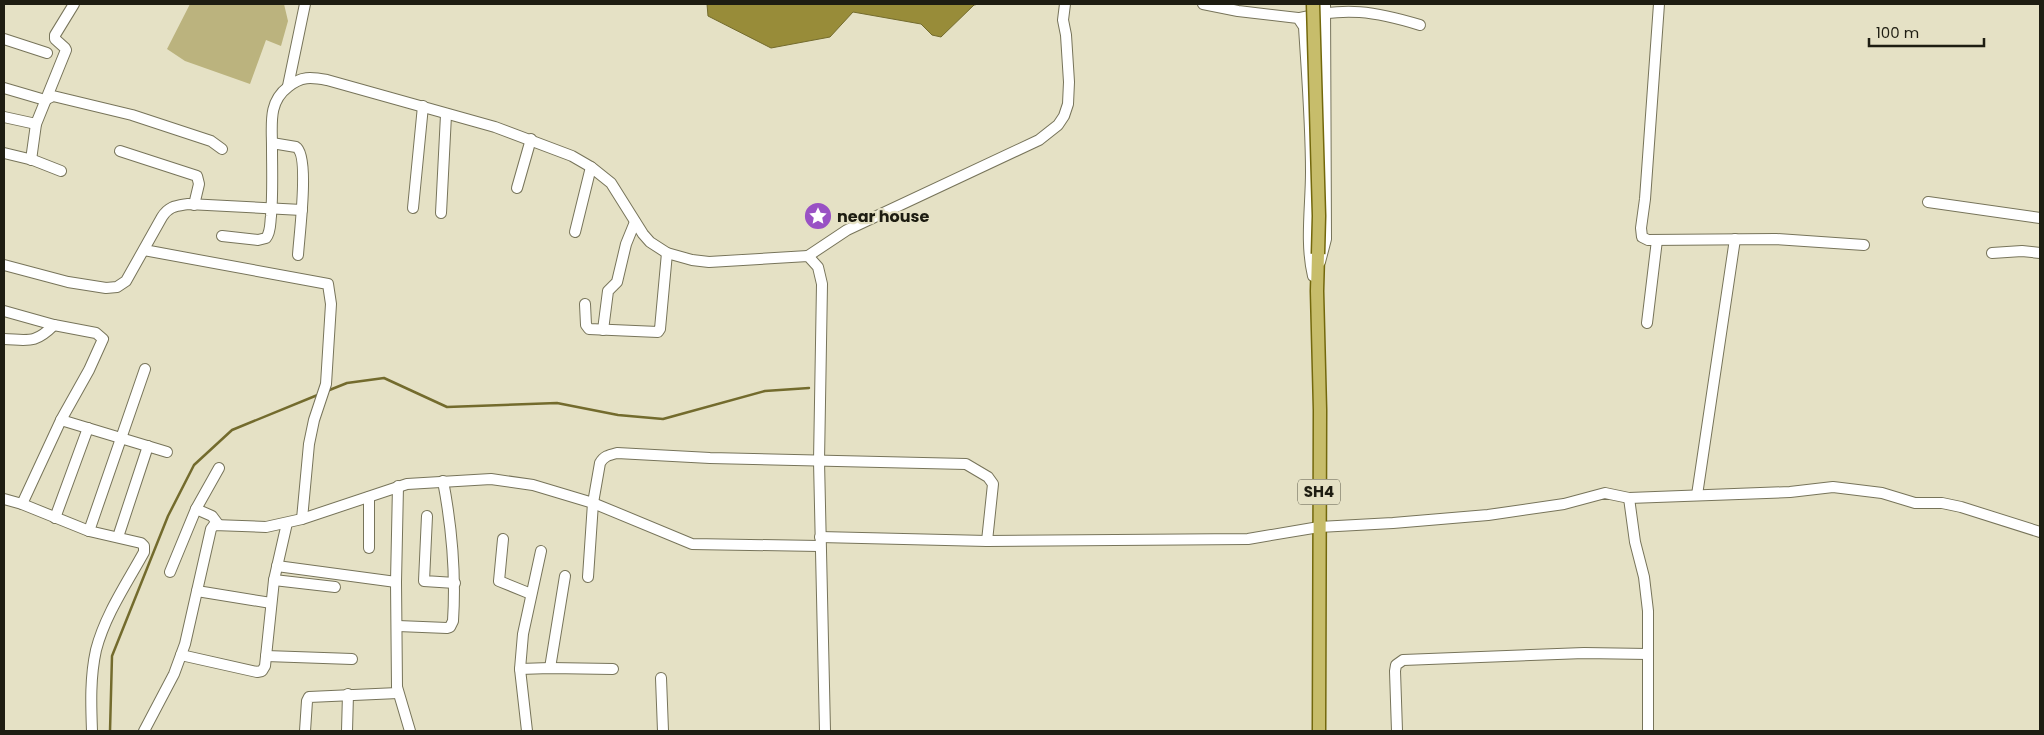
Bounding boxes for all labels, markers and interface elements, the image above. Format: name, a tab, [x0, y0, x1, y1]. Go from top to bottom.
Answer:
scale bar	[1869, 15, 1984, 47]
text: 100 m	[1876, 22, 1919, 43]
place icon: near house	[803, 201, 833, 231]
place label: near house	[837, 205, 929, 228]
road number: SH4	[1298, 480, 1340, 504]

